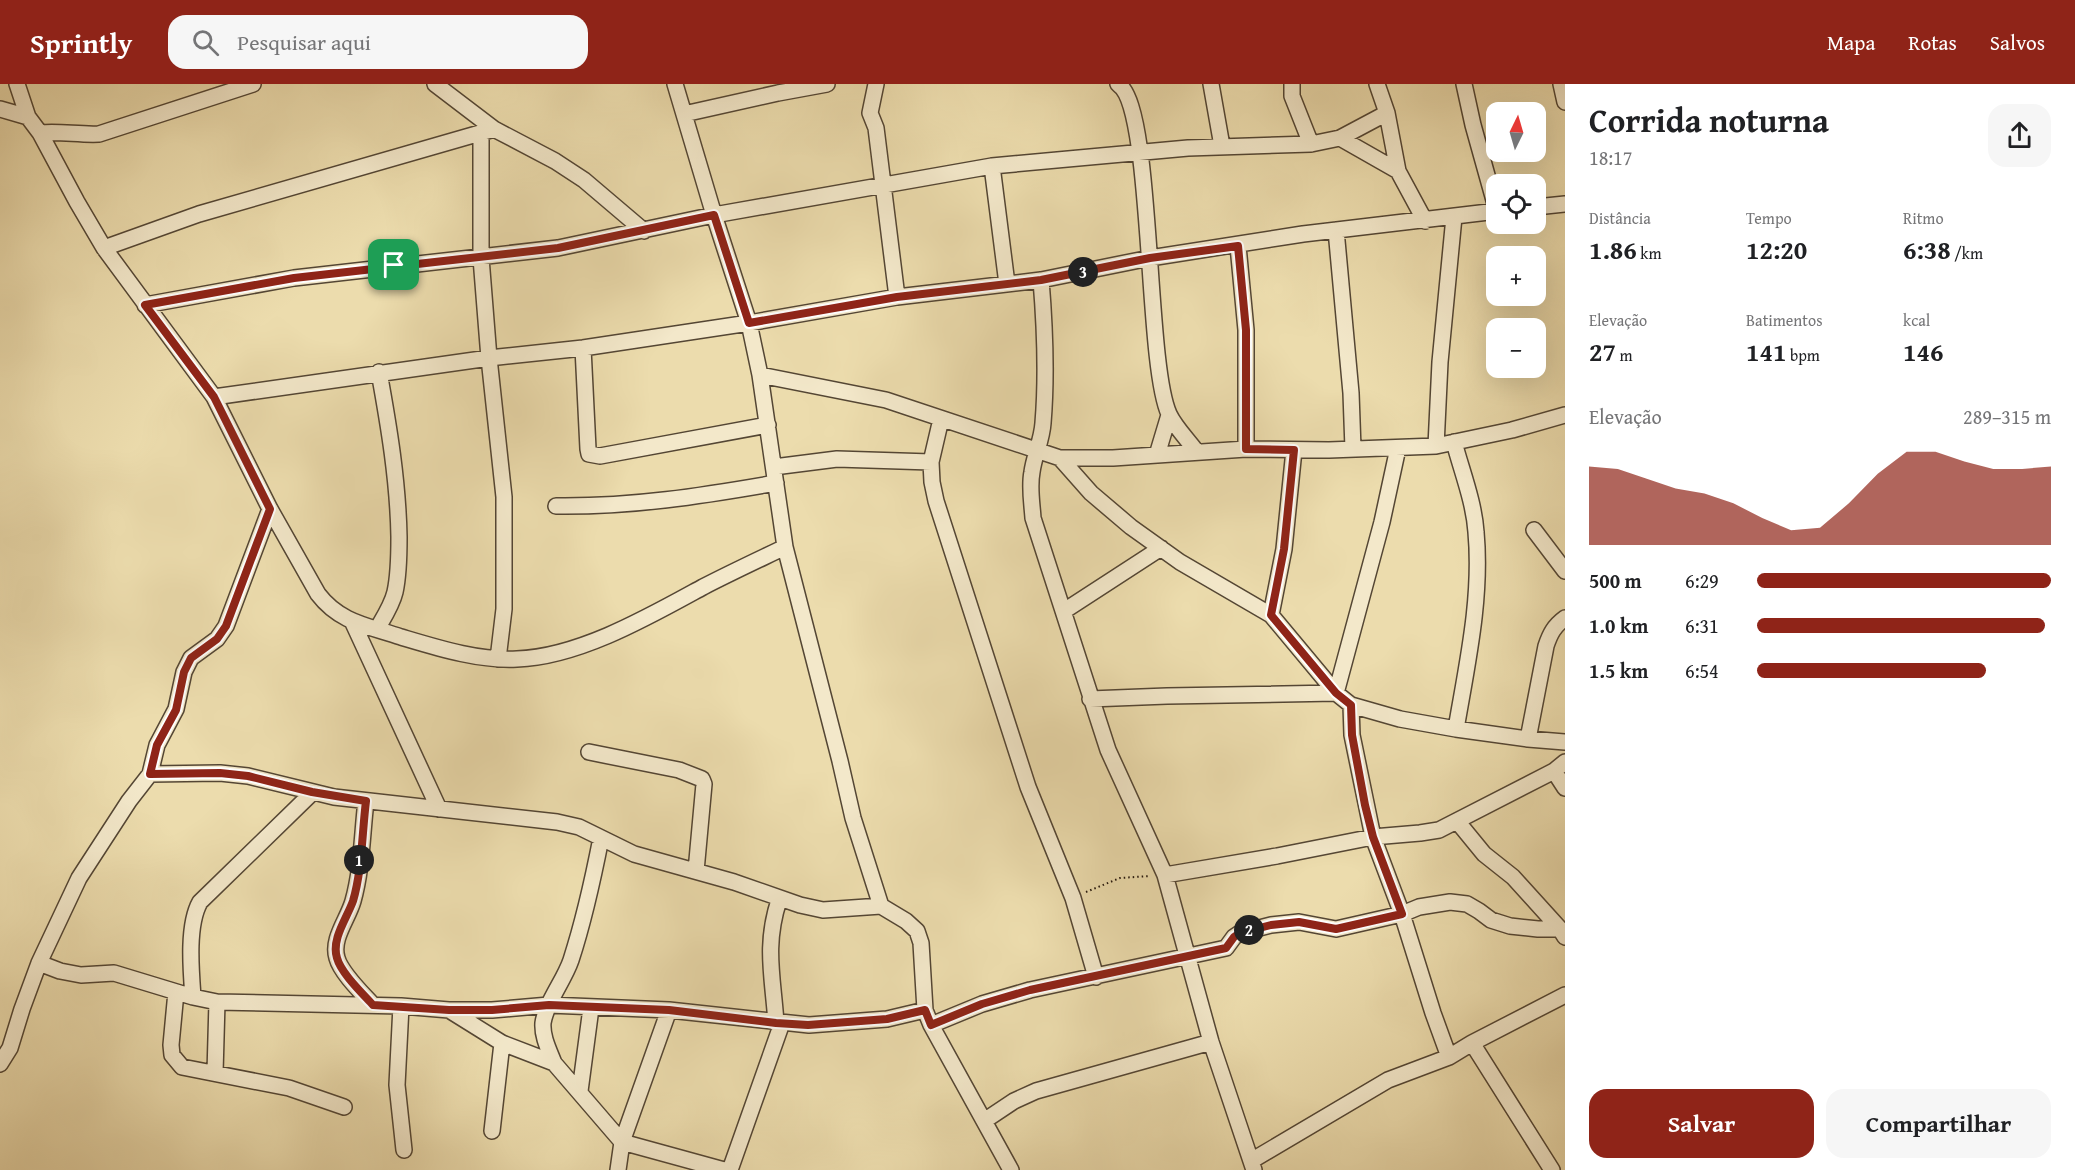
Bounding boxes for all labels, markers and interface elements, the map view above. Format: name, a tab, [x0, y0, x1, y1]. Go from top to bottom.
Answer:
search box	[168, 15, 588, 69]
text: Sprintly	[30, 22, 132, 63]
icon: search	[189, 26, 222, 59]
text: Pesquisar aqui	[237, 26, 371, 58]
text: Mapa	[1827, 27, 1875, 58]
text: Rotas	[1908, 27, 1957, 58]
text: Salvos	[1990, 27, 2045, 58]
text: Corrida noturna	[1589, 96, 1829, 144]
north arrow	[1486, 102, 1546, 162]
map controls	[1486, 102, 1546, 378]
button: share	[1988, 104, 2051, 167]
text: 18:17	[1589, 143, 1632, 172]
button: locate	[1486, 174, 1546, 234]
text: Distância	[1589, 206, 1651, 230]
text: Tempo	[1746, 206, 1792, 230]
text: Ritmo	[1903, 206, 1944, 230]
text: 1.86	[1589, 230, 1637, 269]
text: 12:20	[1746, 230, 1807, 269]
text: 6:38	[1903, 230, 1951, 269]
pin	[368, 239, 419, 290]
text: km	[1637, 241, 1661, 265]
text: /km	[1951, 241, 1983, 265]
button: +	[1486, 246, 1546, 306]
icon: arrive	[377, 248, 410, 281]
pin: 3	[1068, 257, 1098, 287]
text: 3	[1079, 260, 1087, 284]
text: Elevação	[1589, 308, 1647, 332]
text: Batimentos	[1746, 308, 1823, 332]
text: kcal	[1903, 308, 1930, 332]
button: −	[1486, 318, 1546, 378]
text: 27	[1589, 332, 1616, 371]
text: 141	[1746, 332, 1786, 371]
text: 146	[1903, 332, 1943, 371]
text: m	[1616, 343, 1633, 367]
text: bpm	[1786, 343, 1820, 367]
text: Elevação	[1589, 402, 1662, 431]
text: 289–315 m	[1963, 402, 2051, 431]
text: 500 m	[1589, 566, 1642, 595]
text: 6:29	[1685, 566, 1719, 595]
text: 1.0 km	[1589, 611, 1648, 640]
text: 6:31	[1685, 611, 1719, 640]
text: 1.5 km	[1589, 656, 1648, 685]
text: 6:54	[1685, 656, 1719, 685]
pin: 1	[344, 845, 374, 875]
text: 1	[355, 848, 363, 872]
pin: 2	[1234, 915, 1264, 945]
text: 2	[1245, 918, 1253, 942]
button: Salvar	[1589, 1089, 1814, 1158]
button: Compartilhar	[1826, 1089, 2051, 1158]

